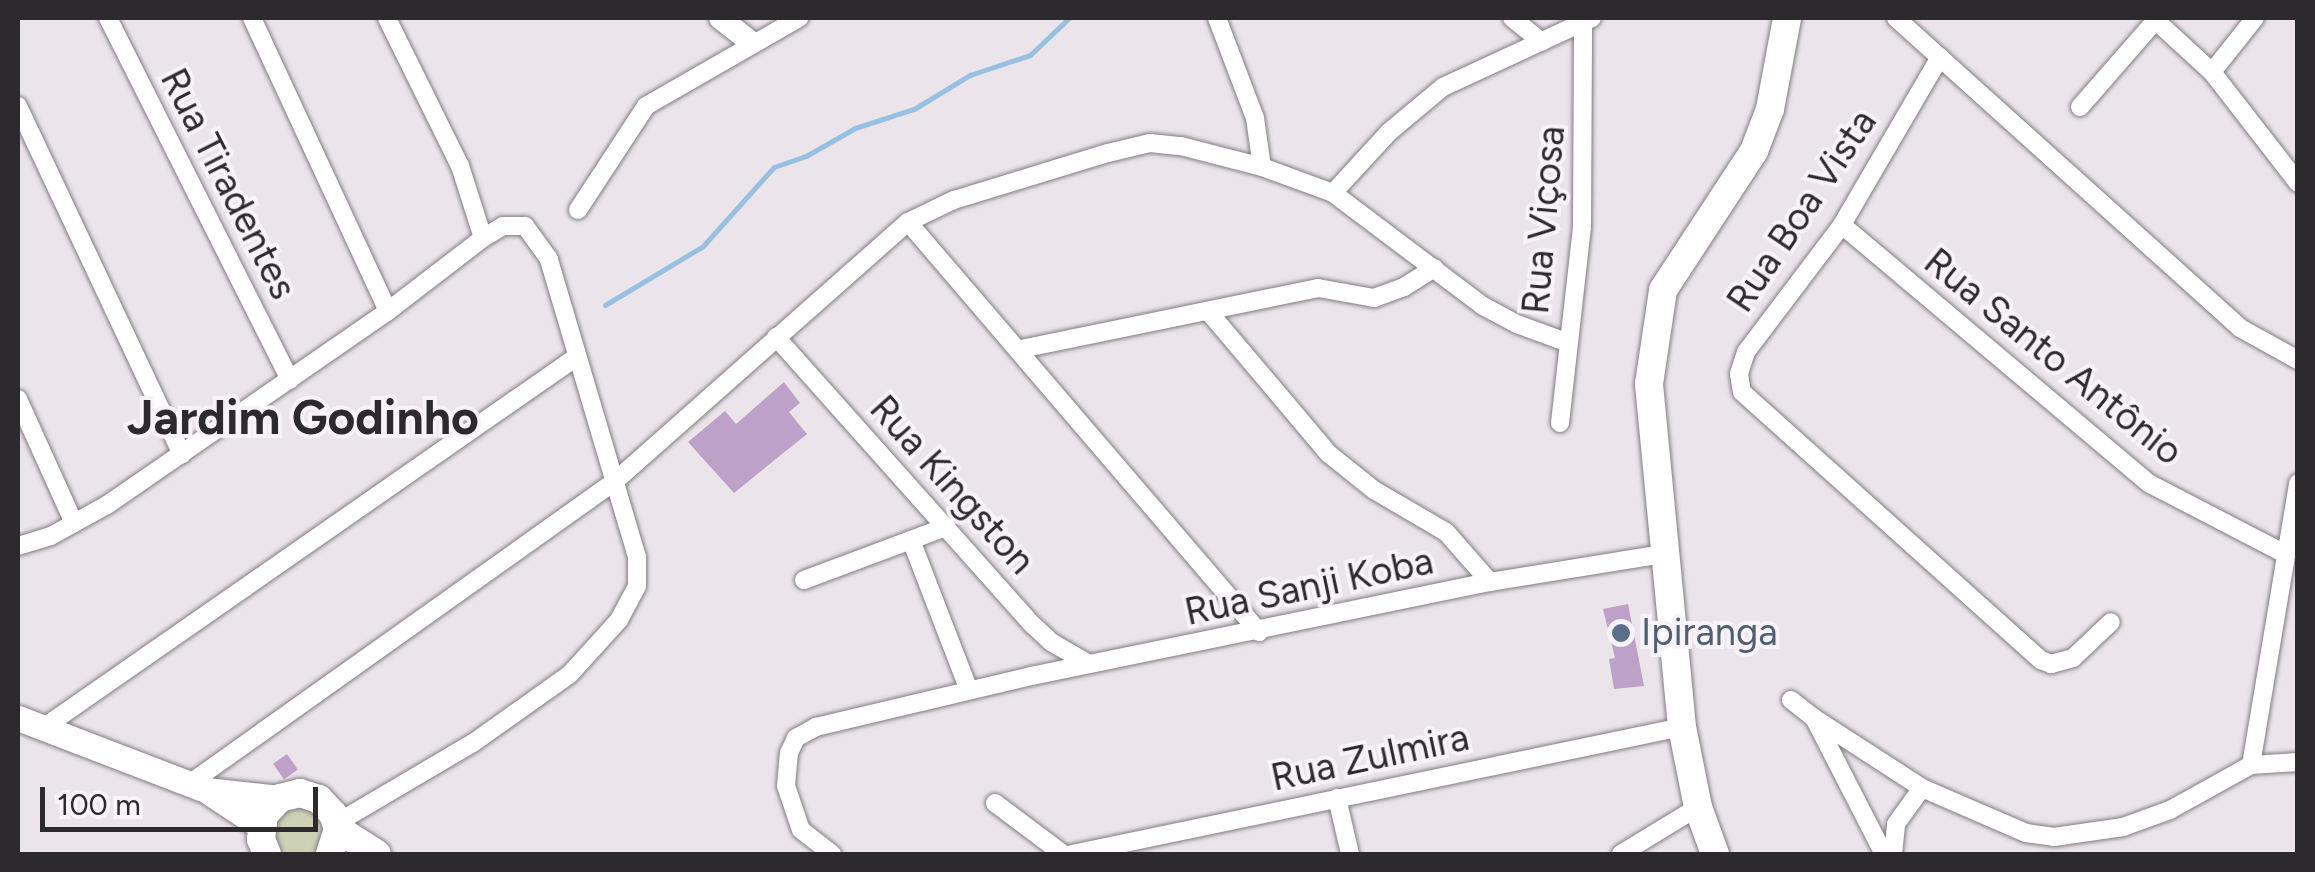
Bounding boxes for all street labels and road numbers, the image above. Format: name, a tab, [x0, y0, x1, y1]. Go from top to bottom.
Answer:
street label: Rua Tiradentes	[150, 61, 306, 307]
street label: Rua Boa Vista	[1718, 101, 1886, 321]
street label: Rua Viçosa	[1513, 124, 1575, 316]
street label: Rua Santo Antônio	[1915, 239, 2191, 475]
street label: Rua Kingston	[860, 386, 1044, 584]
street label: Rua Sanji Koba	[1181, 538, 1437, 636]
street label: Rua Zulmira	[1267, 715, 1473, 801]

